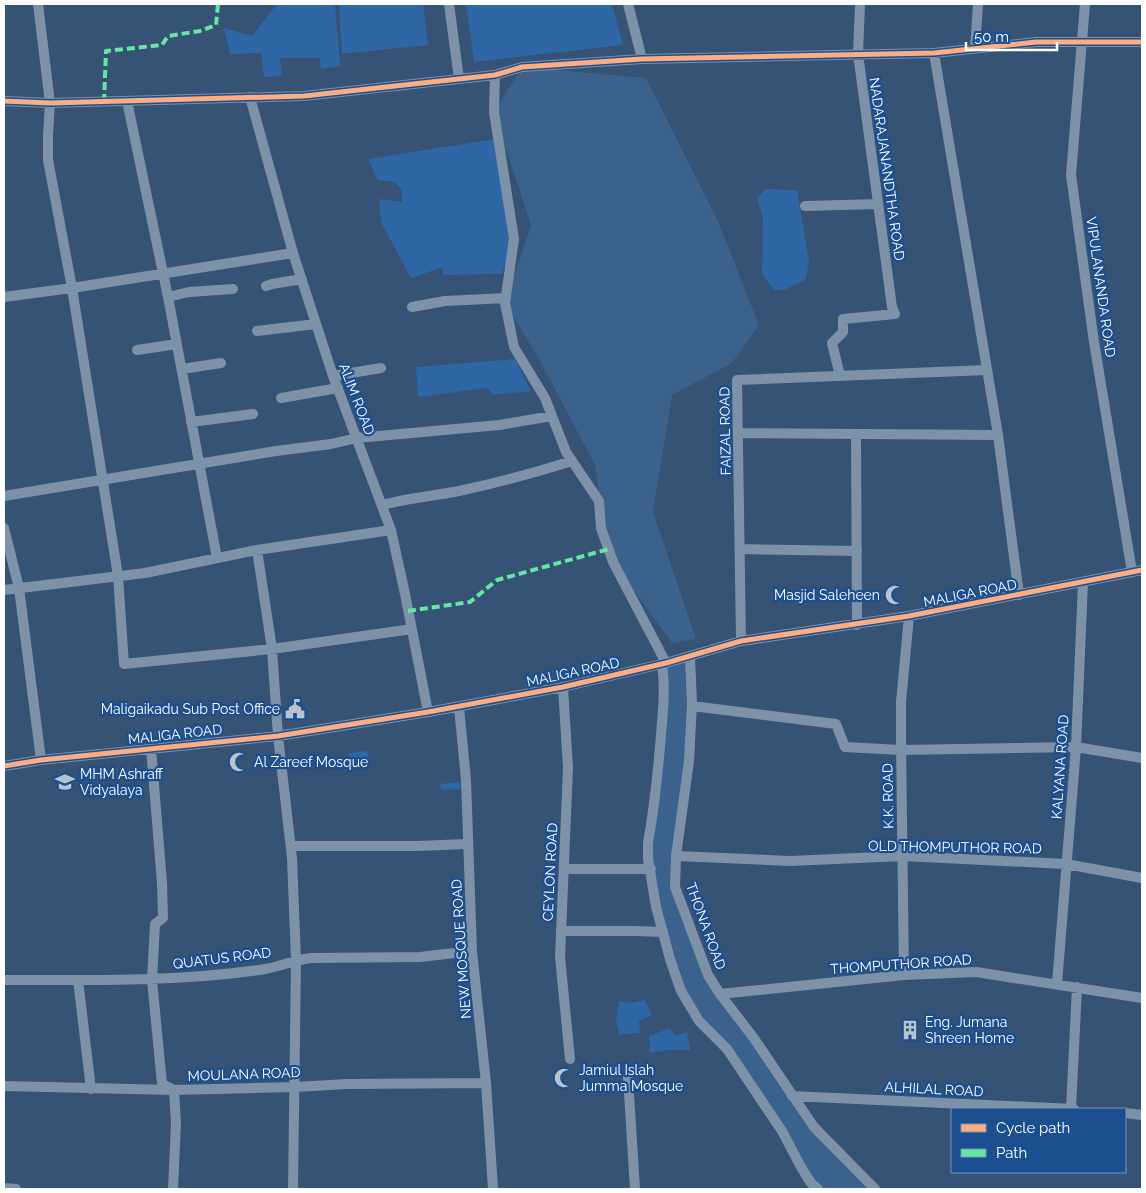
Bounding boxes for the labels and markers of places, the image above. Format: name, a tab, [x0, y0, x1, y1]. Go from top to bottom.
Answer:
mosque icon: Masjid Saleheen	[884, 584, 906, 606]
place label: Masjid Saleheen	[774, 587, 880, 603]
public building icon: Maligaikadu Sub Post Office	[284, 698, 306, 720]
place label: Maligaikadu Sub Post Office	[101, 701, 280, 717]
mosque icon: Al Zareef Mosque	[228, 751, 250, 773]
place label: Al Zareef Mosque	[254, 754, 368, 770]
place label: MHM Ashraff Vidyalaya	[80, 766, 164, 798]
school or university icon: MHM Ashraff Vidyalaya	[54, 771, 76, 793]
place label: Eng. Jumana Shreen Home	[925, 1014, 1014, 1046]
building icon: Eng. Jumana Shreen Home	[899, 1019, 921, 1041]
place label: Jamiul Islah Jumma Mosque	[579, 1062, 683, 1094]
mosque icon: Jamiul Islah Jumma Mosque	[553, 1067, 575, 1089]

